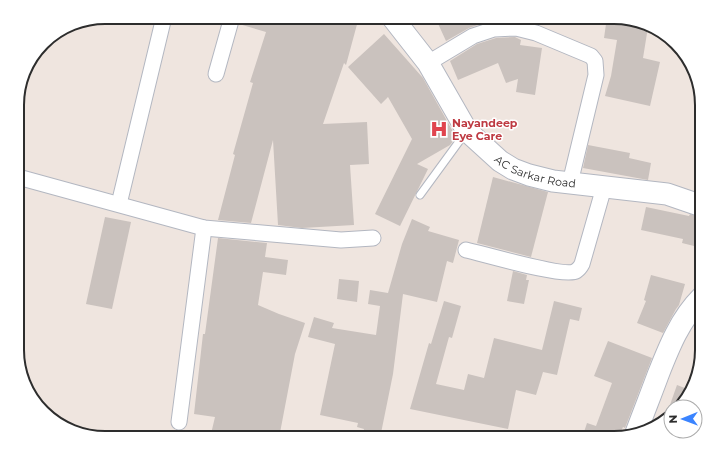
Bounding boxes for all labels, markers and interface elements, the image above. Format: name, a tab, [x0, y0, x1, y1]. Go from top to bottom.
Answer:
place label: Nayandeep Eye Care	[452, 116, 518, 143]
hospital icon: Nayandeep Eye Care	[429, 119, 449, 139]
street label: AC Sarkar Road	[492, 152, 577, 191]
north arrow	[663, 399, 703, 439]
text: N	[666, 415, 680, 424]

